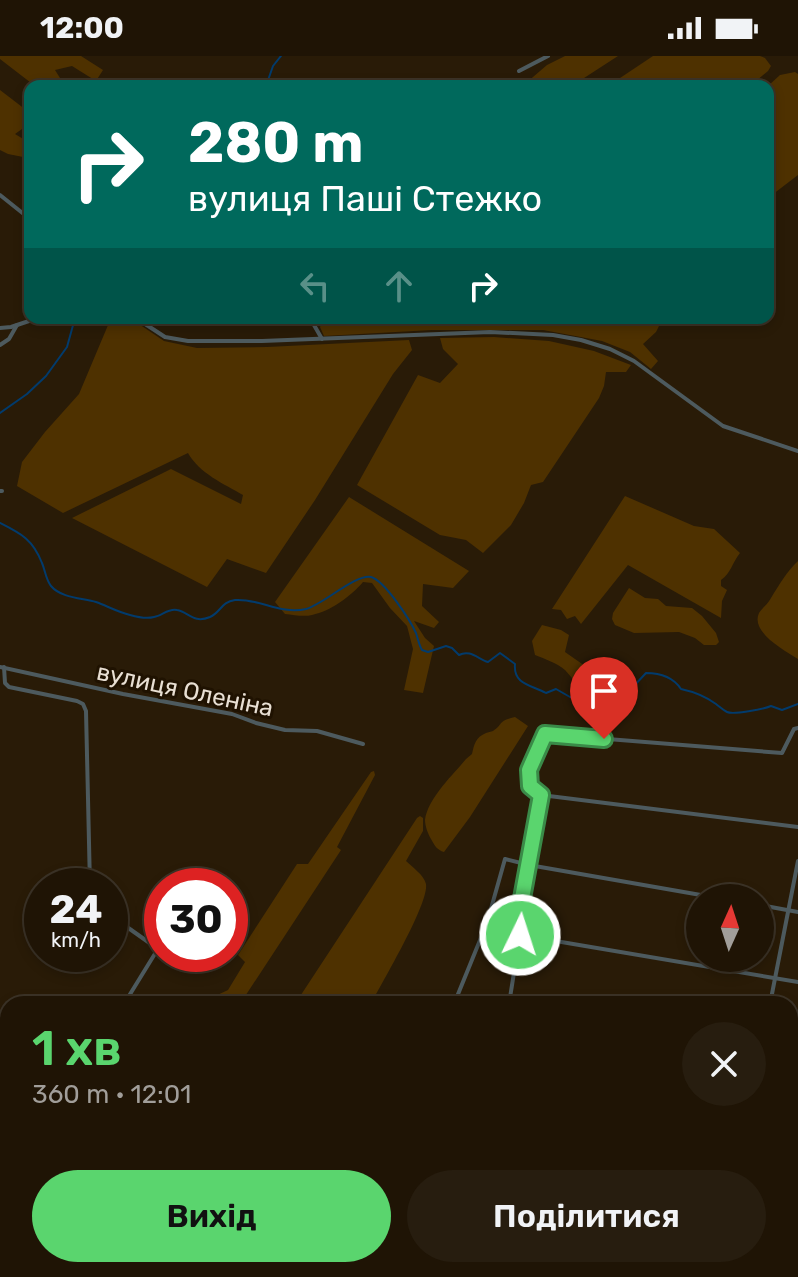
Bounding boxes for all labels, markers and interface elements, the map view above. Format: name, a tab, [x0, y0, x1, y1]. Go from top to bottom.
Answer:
text: 12:00	[40, 10, 124, 46]
text: 280 m	[188, 110, 364, 176]
icon: right	[56, 112, 160, 216]
text: вулиця Паші Стежко	[188, 177, 542, 220]
icon: left	[293, 264, 337, 308]
icon: ahead	[377, 264, 421, 308]
icon: right	[461, 264, 505, 308]
pin	[570, 657, 638, 739]
street label: вулиця Оленіна	[94, 658, 276, 722]
icon: arrive	[582, 669, 626, 713]
speed limit sign: 30	[144, 868, 248, 972]
north arrow	[686, 884, 774, 972]
map controls	[686, 884, 774, 972]
text: 24	[49, 886, 103, 933]
position arrow	[478, 893, 562, 977]
text: km/h	[51, 928, 101, 952]
text: 1 хв	[32, 1020, 122, 1077]
button: close	[682, 1022, 766, 1106]
text: 360 m · 12:01	[32, 1079, 191, 1110]
button: Вихід	[32, 1170, 391, 1262]
button: Поділитися	[407, 1170, 766, 1262]

